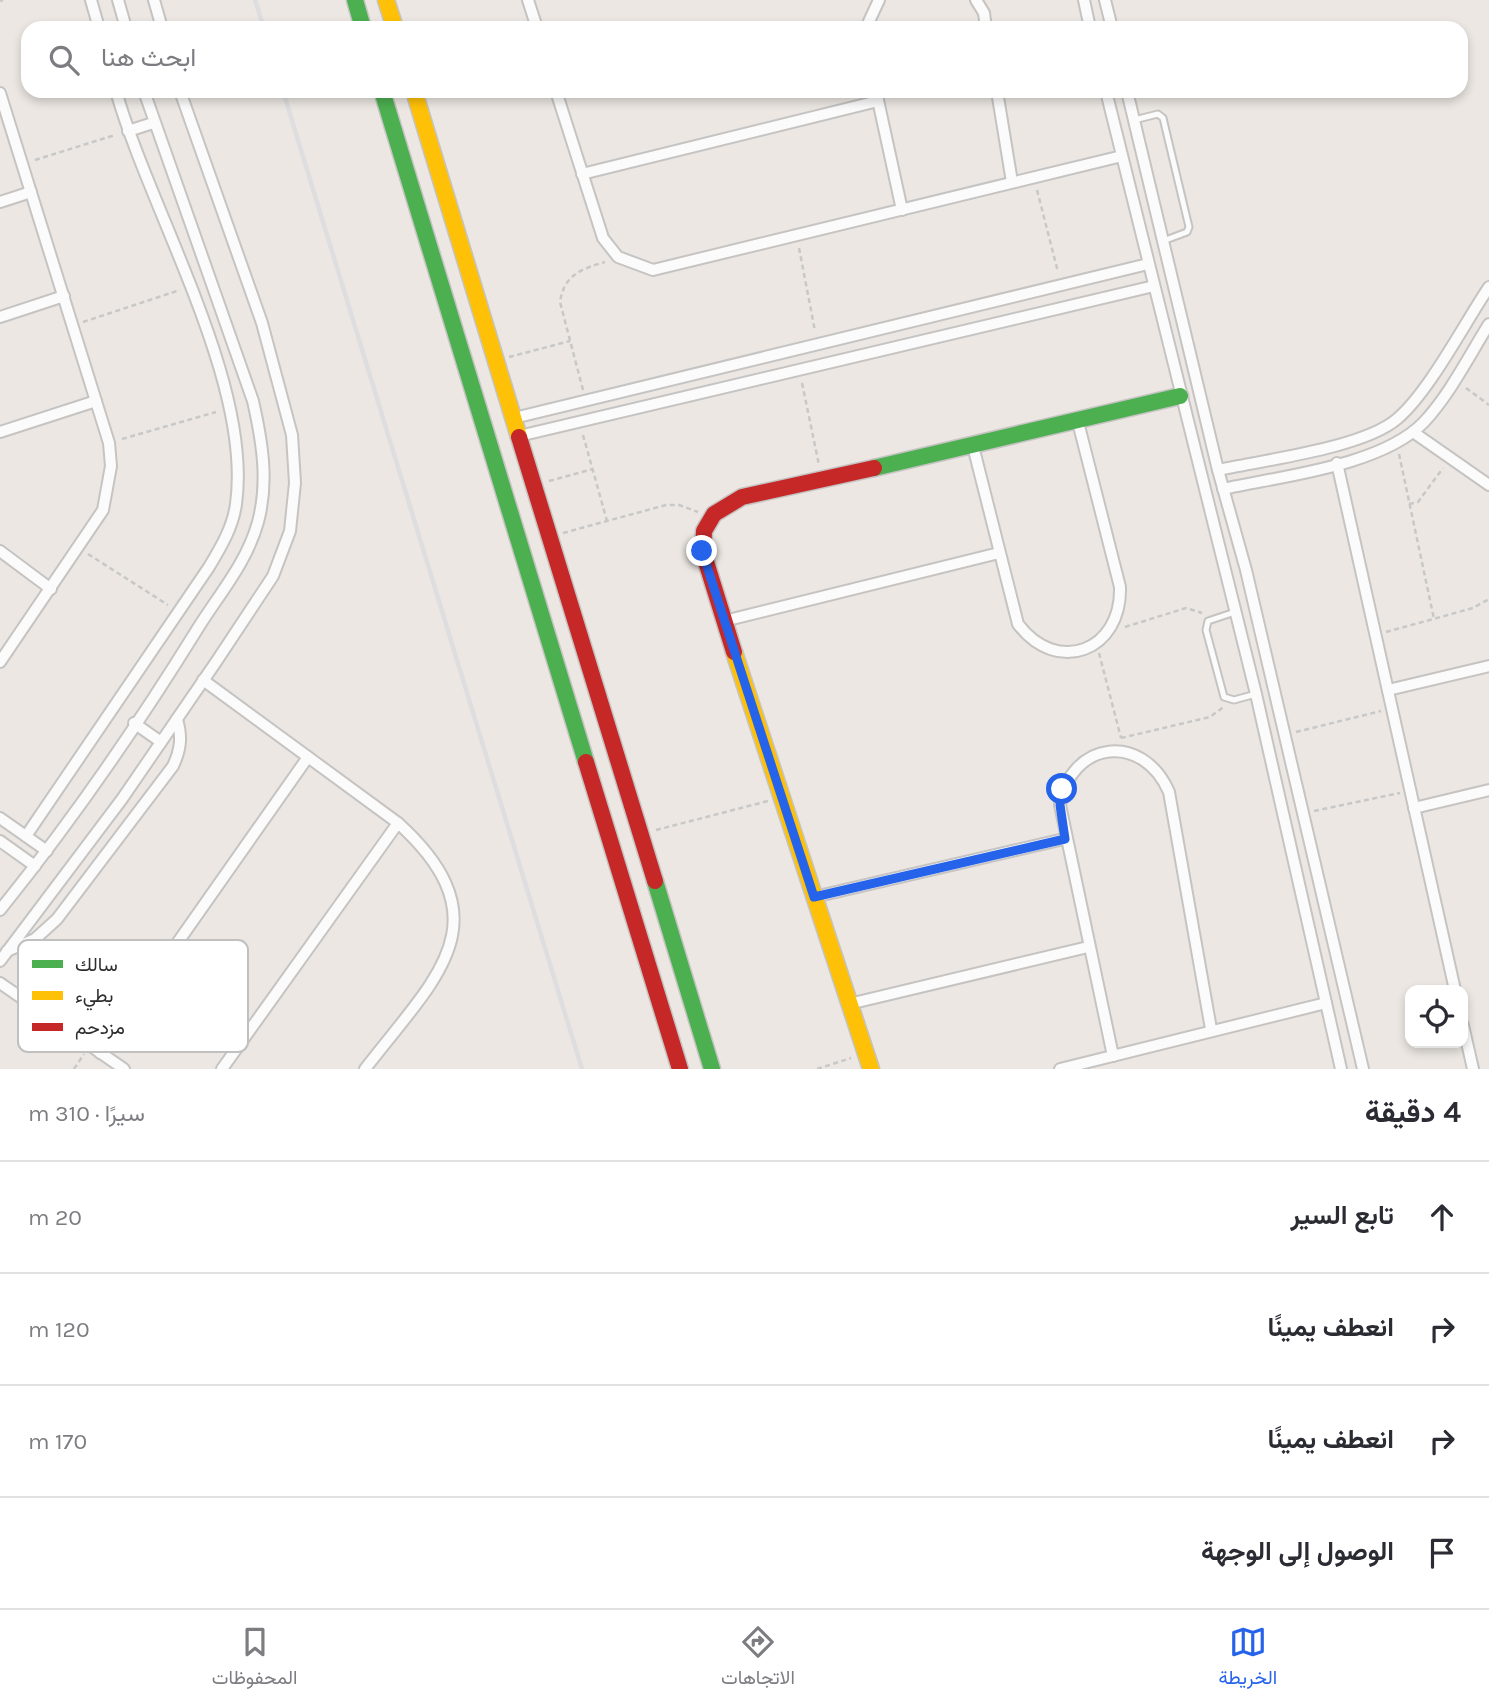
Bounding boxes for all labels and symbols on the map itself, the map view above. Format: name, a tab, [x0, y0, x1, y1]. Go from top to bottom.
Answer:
route end	[686, 535, 717, 566]
route start	[1046, 773, 1077, 804]
legend	[18, 940, 248, 1052]
text: سالك	[75, 954, 118, 976]
text: بطيء	[75, 985, 113, 1011]
text: مزدحم	[75, 1017, 125, 1040]

